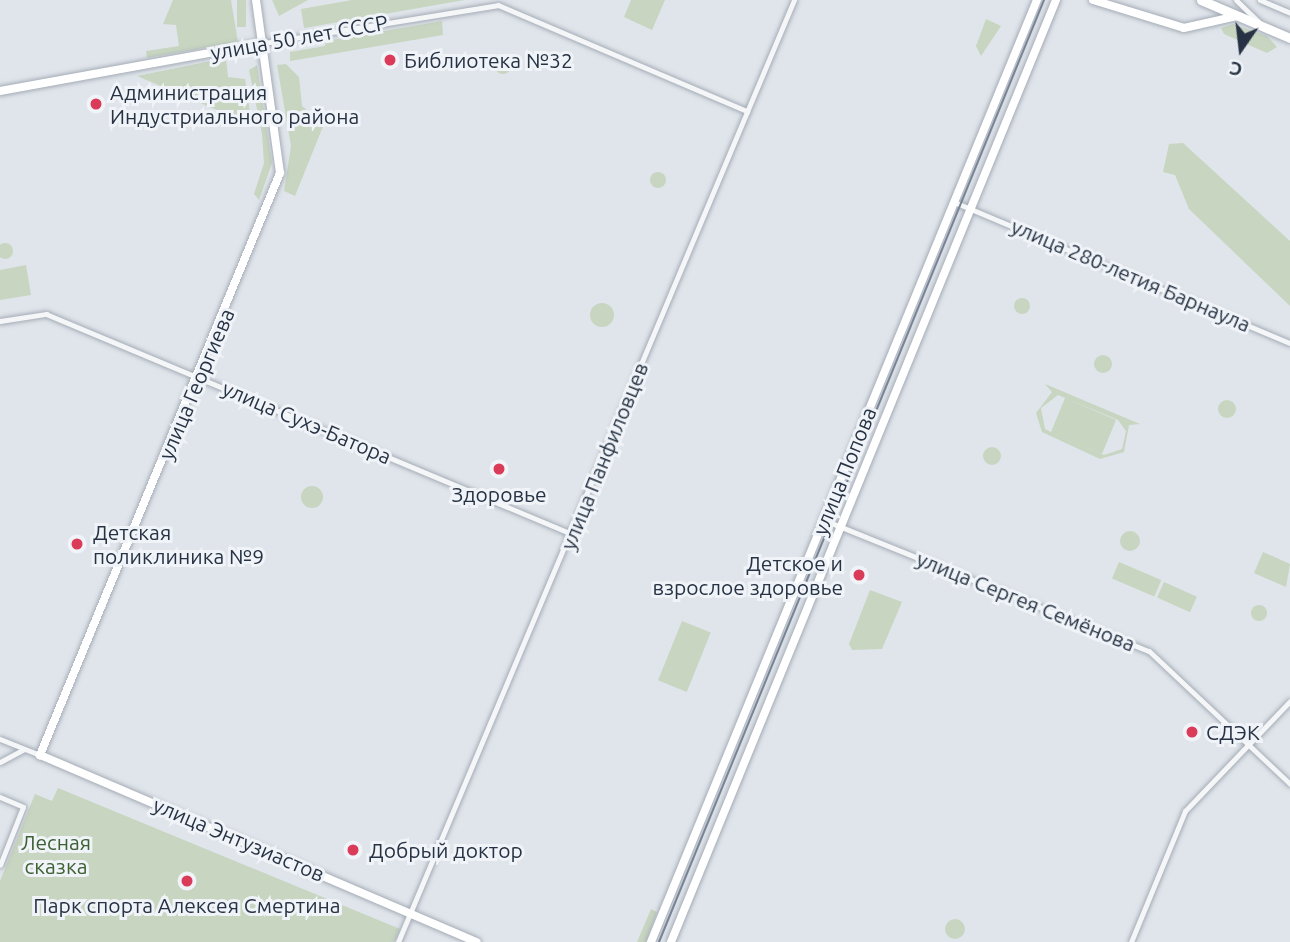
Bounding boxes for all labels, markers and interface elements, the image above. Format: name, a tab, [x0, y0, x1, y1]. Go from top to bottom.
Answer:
street label: улица 50 лет СССР	[208, 9, 390, 65]
north arrow	[1206, 14, 1276, 84]
place label: Библиотека №32	[404, 47, 573, 73]
marker: Библиотека №32	[382, 52, 398, 68]
text: С	[1227, 57, 1244, 82]
place label: Администрация Индустриального района	[110, 79, 359, 129]
marker: Администрация Индустриального района	[88, 96, 104, 112]
street label: улица 280-летия Барнаула	[1008, 213, 1254, 337]
street label: улица Георгиева	[153, 305, 239, 463]
street label: улица Панфиловцев	[555, 359, 653, 553]
street label: улица Сухэ-Батора	[219, 375, 395, 469]
street label: улица Попова	[807, 403, 881, 539]
marker: Здоровье	[489, 459, 509, 479]
place label: Здоровье	[451, 481, 547, 507]
place label: Детская поликлиника №9	[93, 519, 264, 569]
marker: Детская поликлиника №9	[67, 534, 87, 554]
street label: улица Сергея Семёнова	[913, 546, 1139, 656]
place label: Детское и взрослое здоровье	[652, 550, 843, 600]
marker: Детское и взрослое здоровье	[849, 565, 869, 585]
place label: СДЭК	[1206, 719, 1260, 745]
marker: СДЭК	[1184, 724, 1200, 740]
street label: улица Энтузиастов	[149, 791, 329, 887]
park label: Лесная сказка	[21, 829, 91, 879]
place label: Добрый доктор	[369, 837, 523, 863]
marker: Добрый доктор	[343, 840, 363, 860]
marker: Парк спорта Алексея Смертина	[179, 873, 195, 889]
place label: Парк спорта Алексея Смертина	[33, 892, 341, 918]

